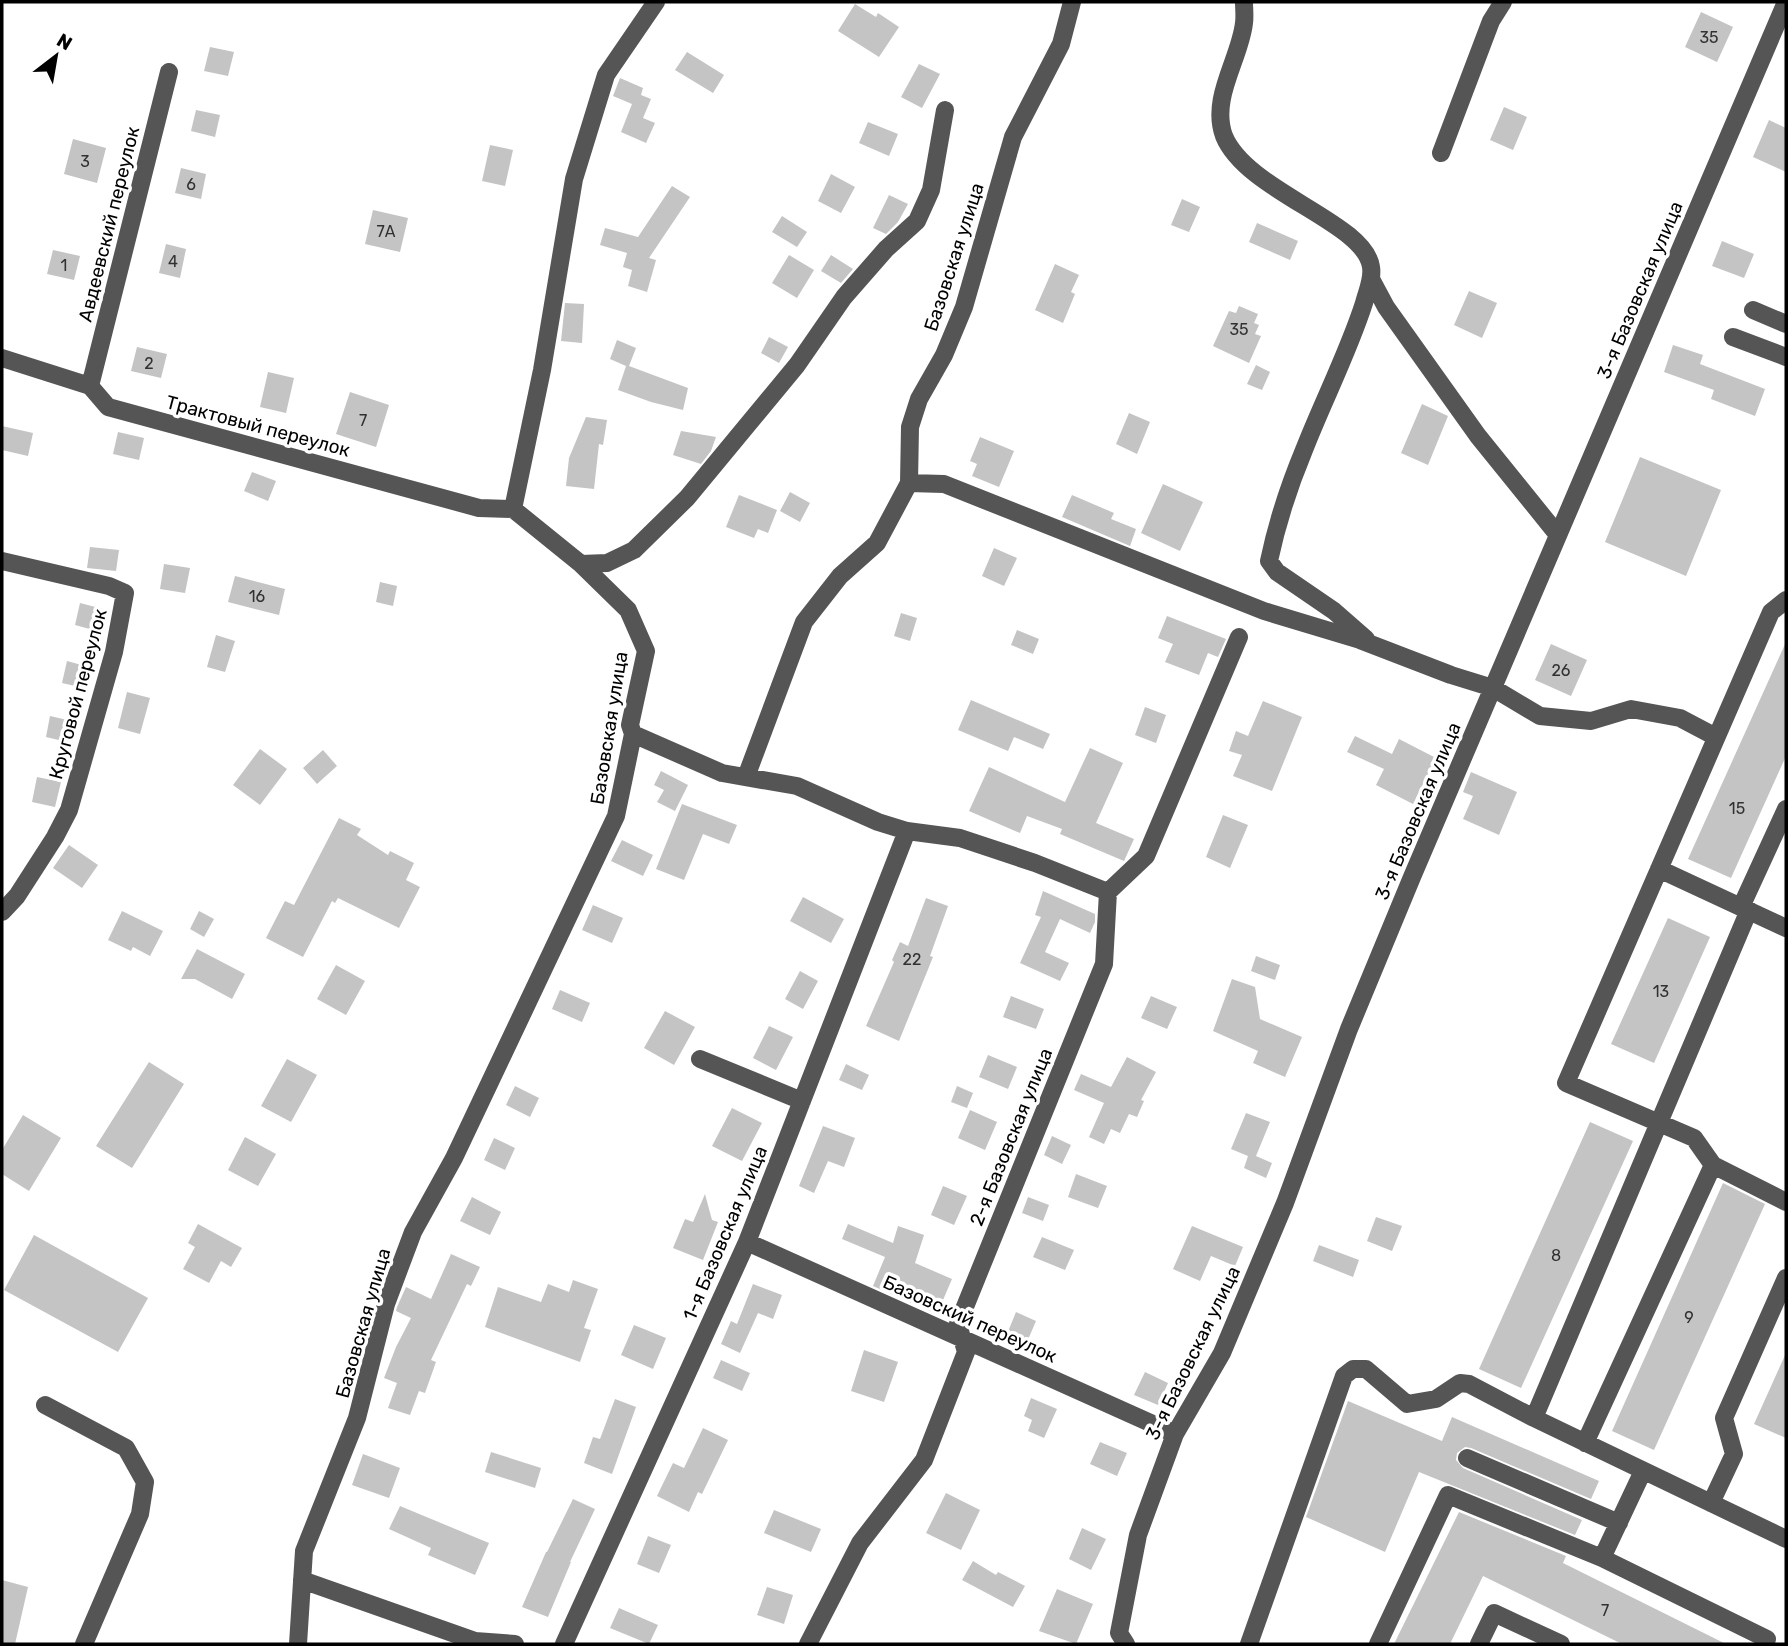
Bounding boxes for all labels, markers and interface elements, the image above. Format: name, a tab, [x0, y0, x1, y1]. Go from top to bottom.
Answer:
north arrow	[21, 21, 91, 91]
text: N	[53, 28, 76, 55]
house number: 35	[1699, 28, 1719, 47]
street label: Авдеевский переулок	[74, 124, 144, 324]
house number: 3	[80, 152, 90, 171]
house number: 6	[186, 175, 196, 194]
street label: Базовская улица	[919, 180, 989, 334]
street label: 3-я Базовская улица	[1592, 198, 1688, 382]
house number: 7А	[377, 222, 396, 241]
house number: 4	[168, 252, 178, 271]
house number: 1	[61, 256, 67, 275]
house number: 35	[1229, 320, 1249, 339]
house number: 2	[144, 354, 154, 373]
street label: Трактовый переулок	[164, 390, 352, 462]
house number: 7	[359, 411, 367, 430]
house number: 16	[249, 587, 266, 606]
street label: Круговой переулок	[44, 606, 112, 782]
street label: Базовская улица	[586, 650, 632, 806]
house number: 26	[1551, 661, 1571, 680]
street label: 3-я Базовская улица	[1370, 719, 1466, 903]
house number: 15	[1729, 799, 1745, 818]
house number: 22	[903, 950, 921, 969]
house number: 13	[1653, 982, 1669, 1001]
street label: 2-я Базовская улица	[965, 1045, 1057, 1229]
street label: 1-я Базовская улица	[678, 1142, 772, 1324]
street label: Базовская улица	[331, 1245, 395, 1401]
house number: 8	[1551, 1246, 1561, 1265]
street label: 3-я Базовская улица	[1141, 1262, 1245, 1444]
street label: Базовский переулок	[880, 1270, 1060, 1368]
house number: 9	[1684, 1308, 1694, 1327]
house number: 7	[1601, 1601, 1609, 1620]

